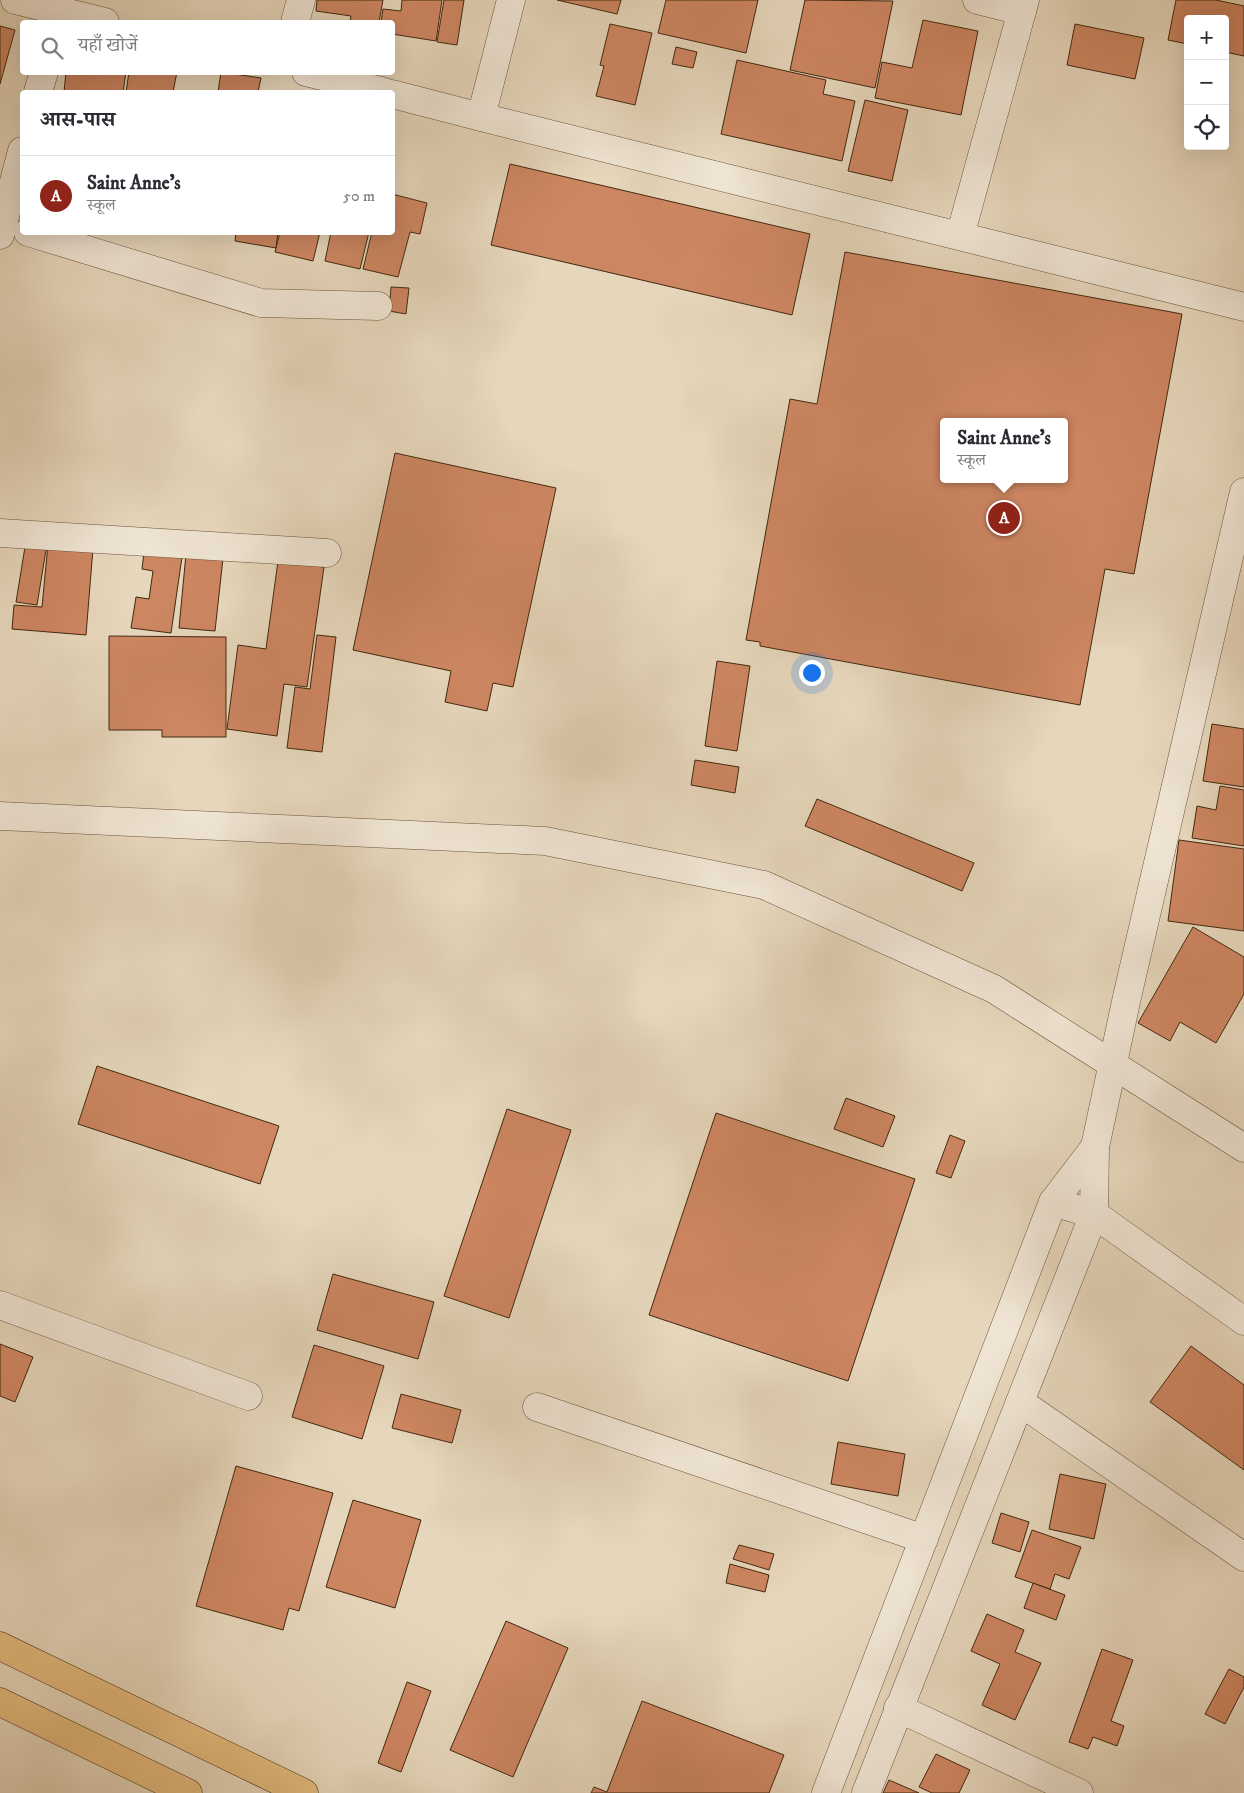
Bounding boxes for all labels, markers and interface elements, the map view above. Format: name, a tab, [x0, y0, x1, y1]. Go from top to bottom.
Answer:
map controls	[1184, 15, 1229, 150]
button: +	[1184, 15, 1229, 60]
search box	[20, 20, 395, 75]
icon: search	[38, 34, 66, 62]
text: यहाँ खोजें	[78, 34, 138, 57]
button: −	[1184, 60, 1229, 105]
button: locate	[1184, 105, 1229, 150]
text: आस-पास	[40, 107, 115, 133]
text: Saint Anne's	[87, 172, 181, 195]
text: A	[51, 186, 61, 206]
text: 50 m	[343, 186, 375, 206]
text: स्कूल	[87, 195, 116, 215]
popup	[940, 418, 1068, 483]
text: Saint Anne's	[957, 427, 1051, 450]
text: स्कूल	[957, 450, 986, 470]
pin: A	[988, 499, 1020, 537]
your location	[799, 660, 825, 686]

